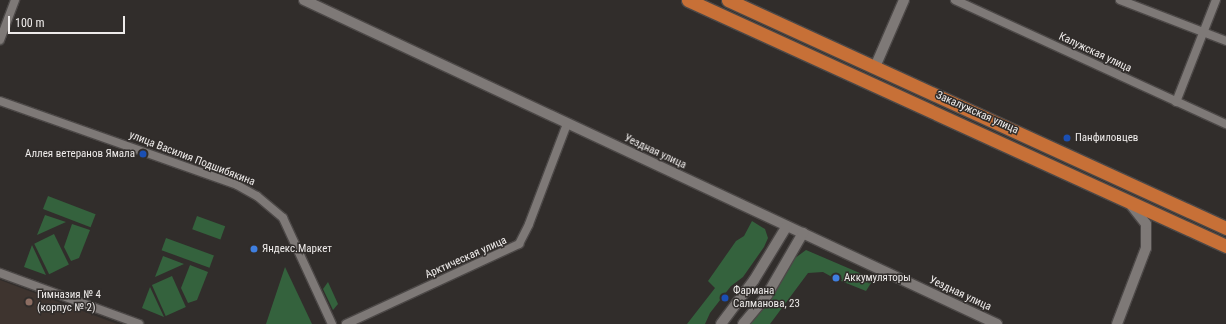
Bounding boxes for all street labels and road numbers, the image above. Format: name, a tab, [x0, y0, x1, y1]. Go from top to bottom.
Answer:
street label: Калужская улица	[1056, 30, 1134, 76]
street label: Закалужская улица	[934, 89, 1020, 137]
street label: улица Василия Подшибякина	[127, 129, 257, 189]
street label: Уездная улица	[622, 132, 688, 172]
street label: Арктическая улица	[423, 234, 509, 282]
street label: Уездная улица	[927, 274, 993, 314]

